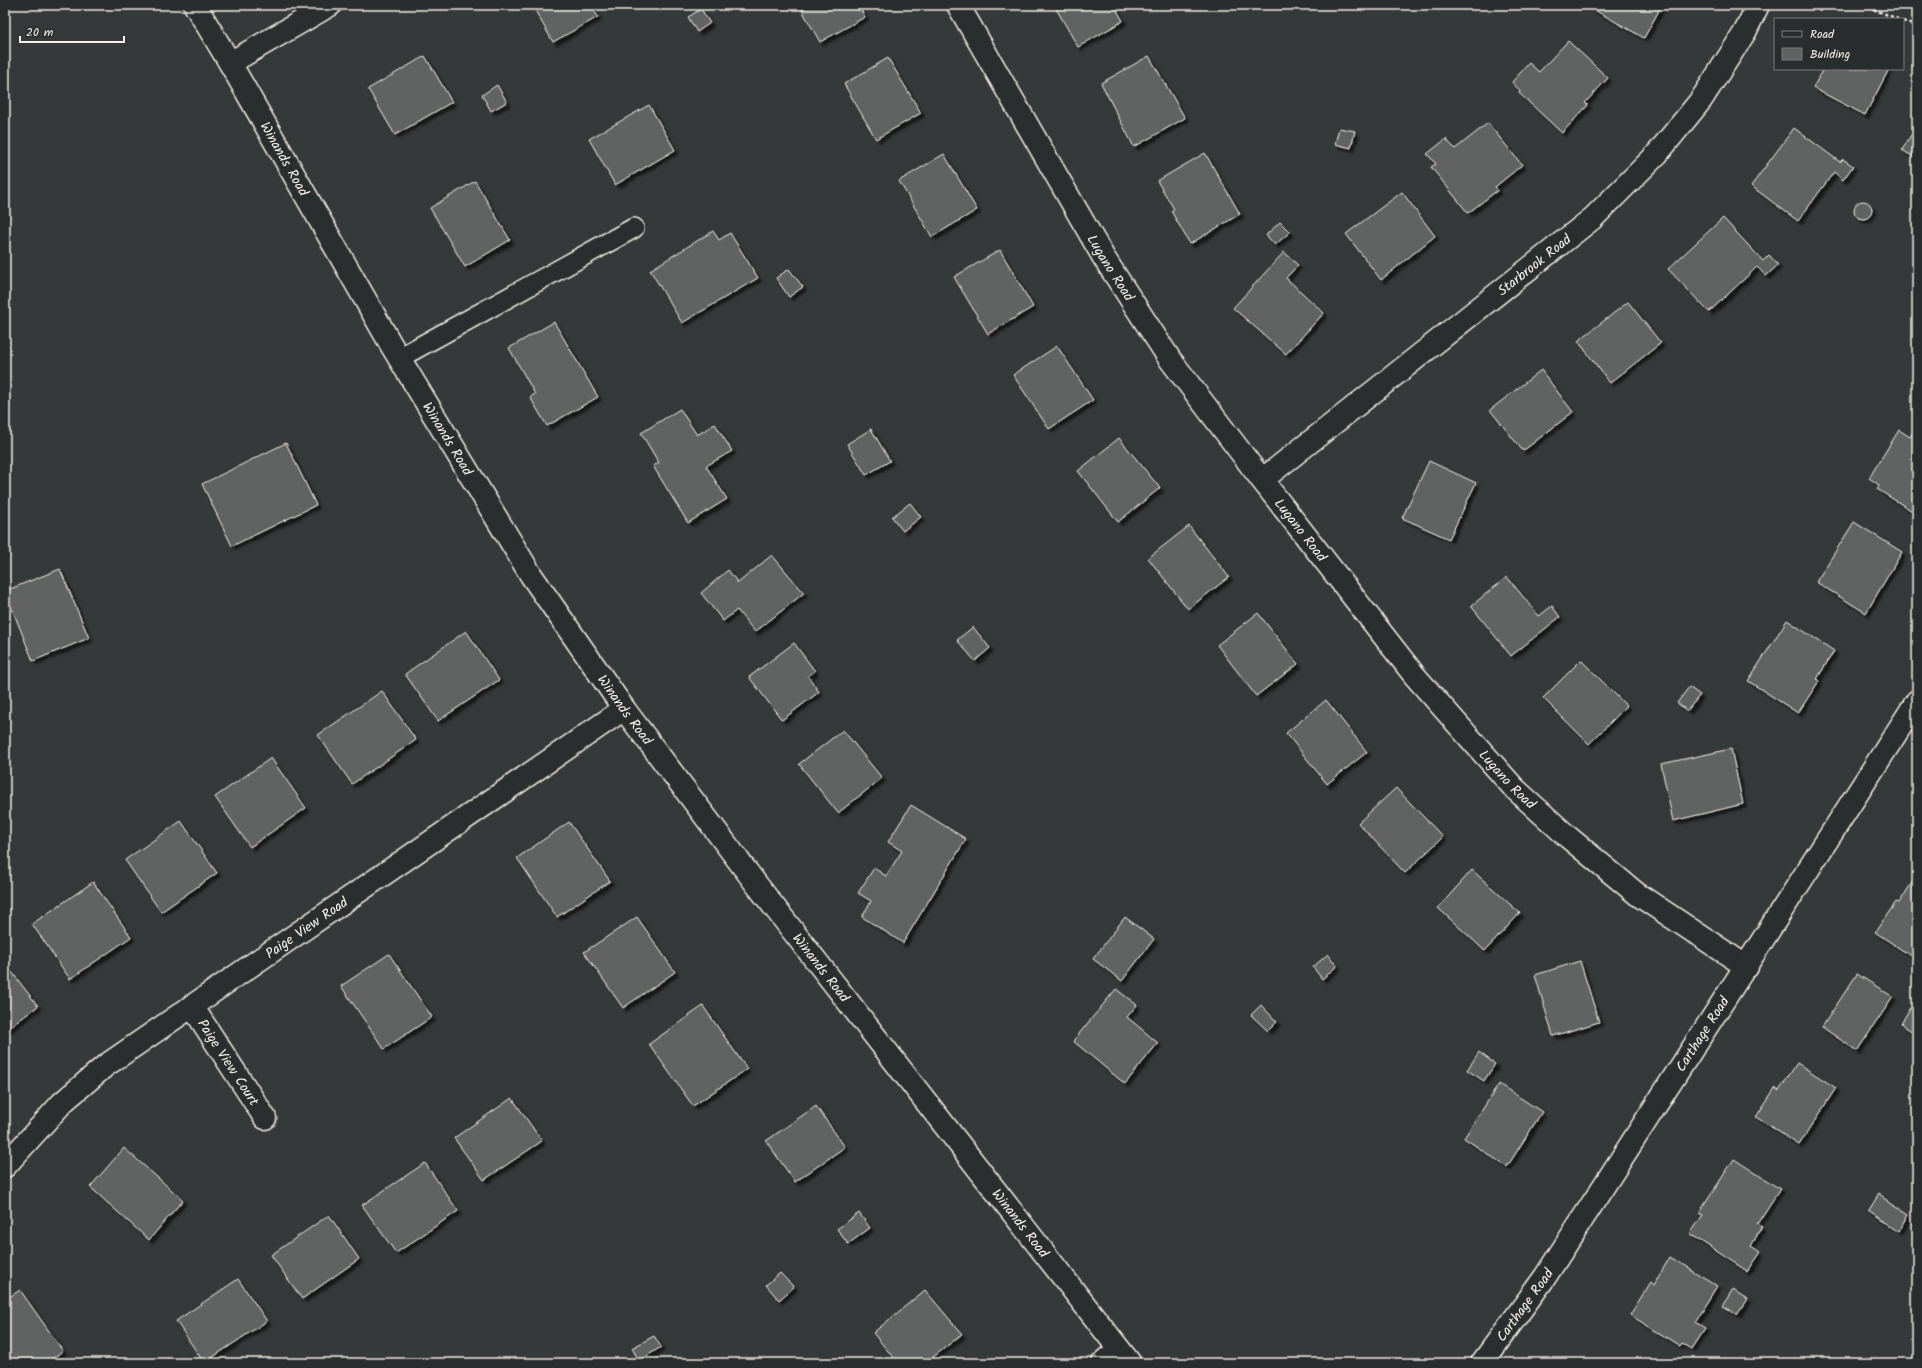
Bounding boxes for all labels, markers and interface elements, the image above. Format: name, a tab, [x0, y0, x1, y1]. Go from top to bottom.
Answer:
scale bar	[20, 18, 124, 44]
legend	[1774, 18, 1904, 70]
text: 20 m	[26, 23, 54, 42]
text: Road	[1810, 25, 1835, 44]
text: Building	[1810, 45, 1850, 64]
street label: Winands Road	[254, 118, 314, 201]
street label: Starbrook Road	[1493, 229, 1577, 302]
street label: Lugano Road	[1081, 231, 1140, 307]
street label: Winands Road	[416, 398, 479, 481]
street label: Lugano Road	[1268, 494, 1333, 568]
street label: Winands Road	[591, 670, 658, 751]
street label: Lugano Road	[1473, 745, 1541, 815]
street label: Paige View Road	[261, 891, 354, 965]
street label: Winands Road	[786, 929, 855, 1008]
street label: Carthage Road	[1670, 992, 1736, 1076]
street label: Paige View Court	[191, 1015, 265, 1111]
street label: Winands Road	[986, 1184, 1055, 1264]
street label: Carthage Road	[1491, 1264, 1560, 1347]

